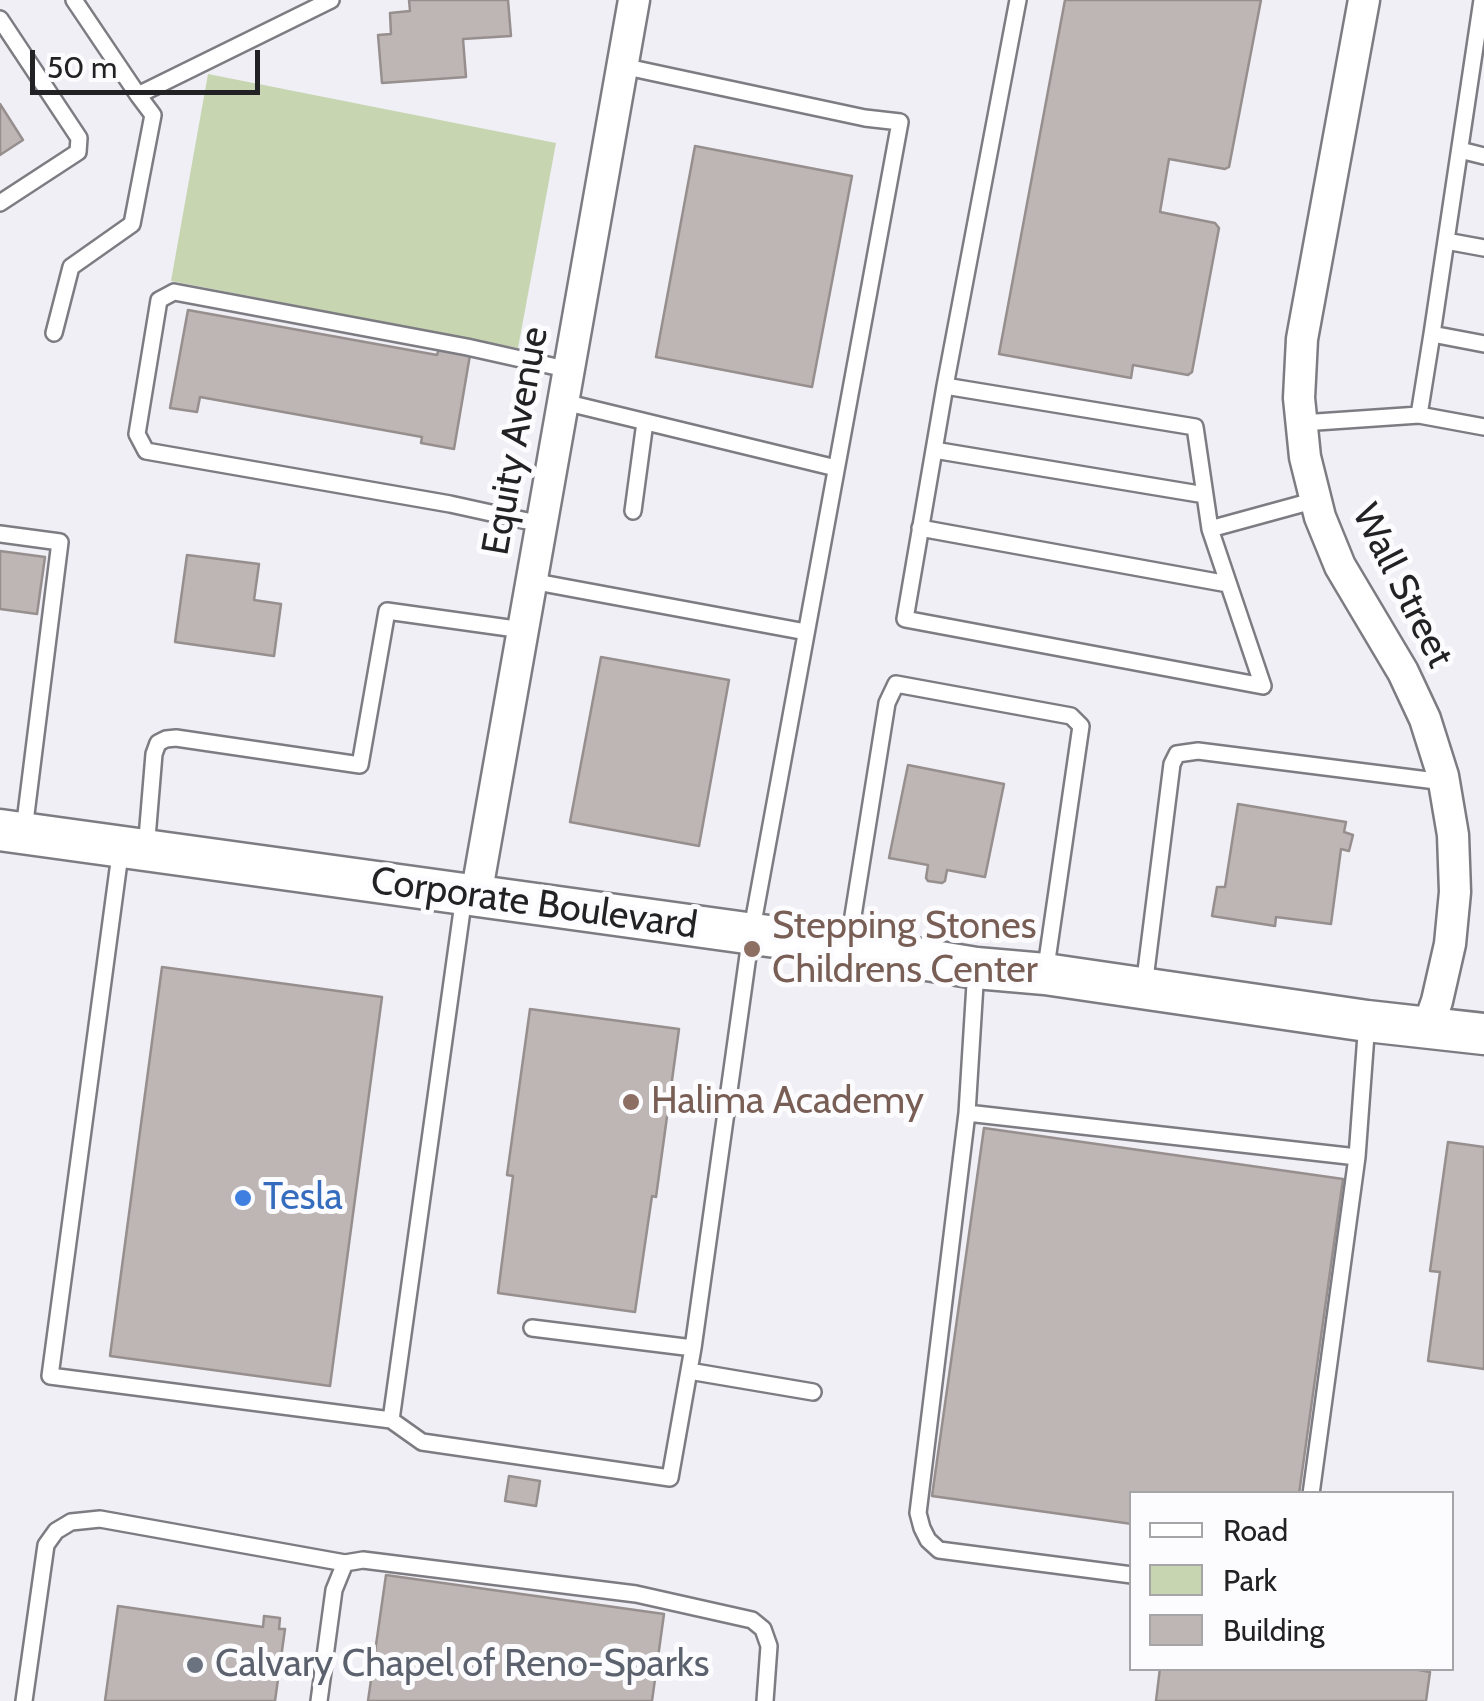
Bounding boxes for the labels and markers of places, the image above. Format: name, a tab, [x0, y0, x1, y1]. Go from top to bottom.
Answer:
place label: Stepping Stones Childrens Center	[772, 904, 1038, 994]
marker: Stepping Stones Childrens Center	[741, 938, 763, 960]
place label: Halima Academy	[651, 1079, 924, 1125]
marker: Halima Academy	[620, 1091, 642, 1113]
place label: Tesla	[263, 1175, 343, 1221]
marker: Tesla	[232, 1187, 254, 1209]
place label: Calvary Chapel of Reno-Sparks	[215, 1642, 710, 1688]
marker: Calvary Chapel of Reno-Sparks	[184, 1654, 206, 1676]

